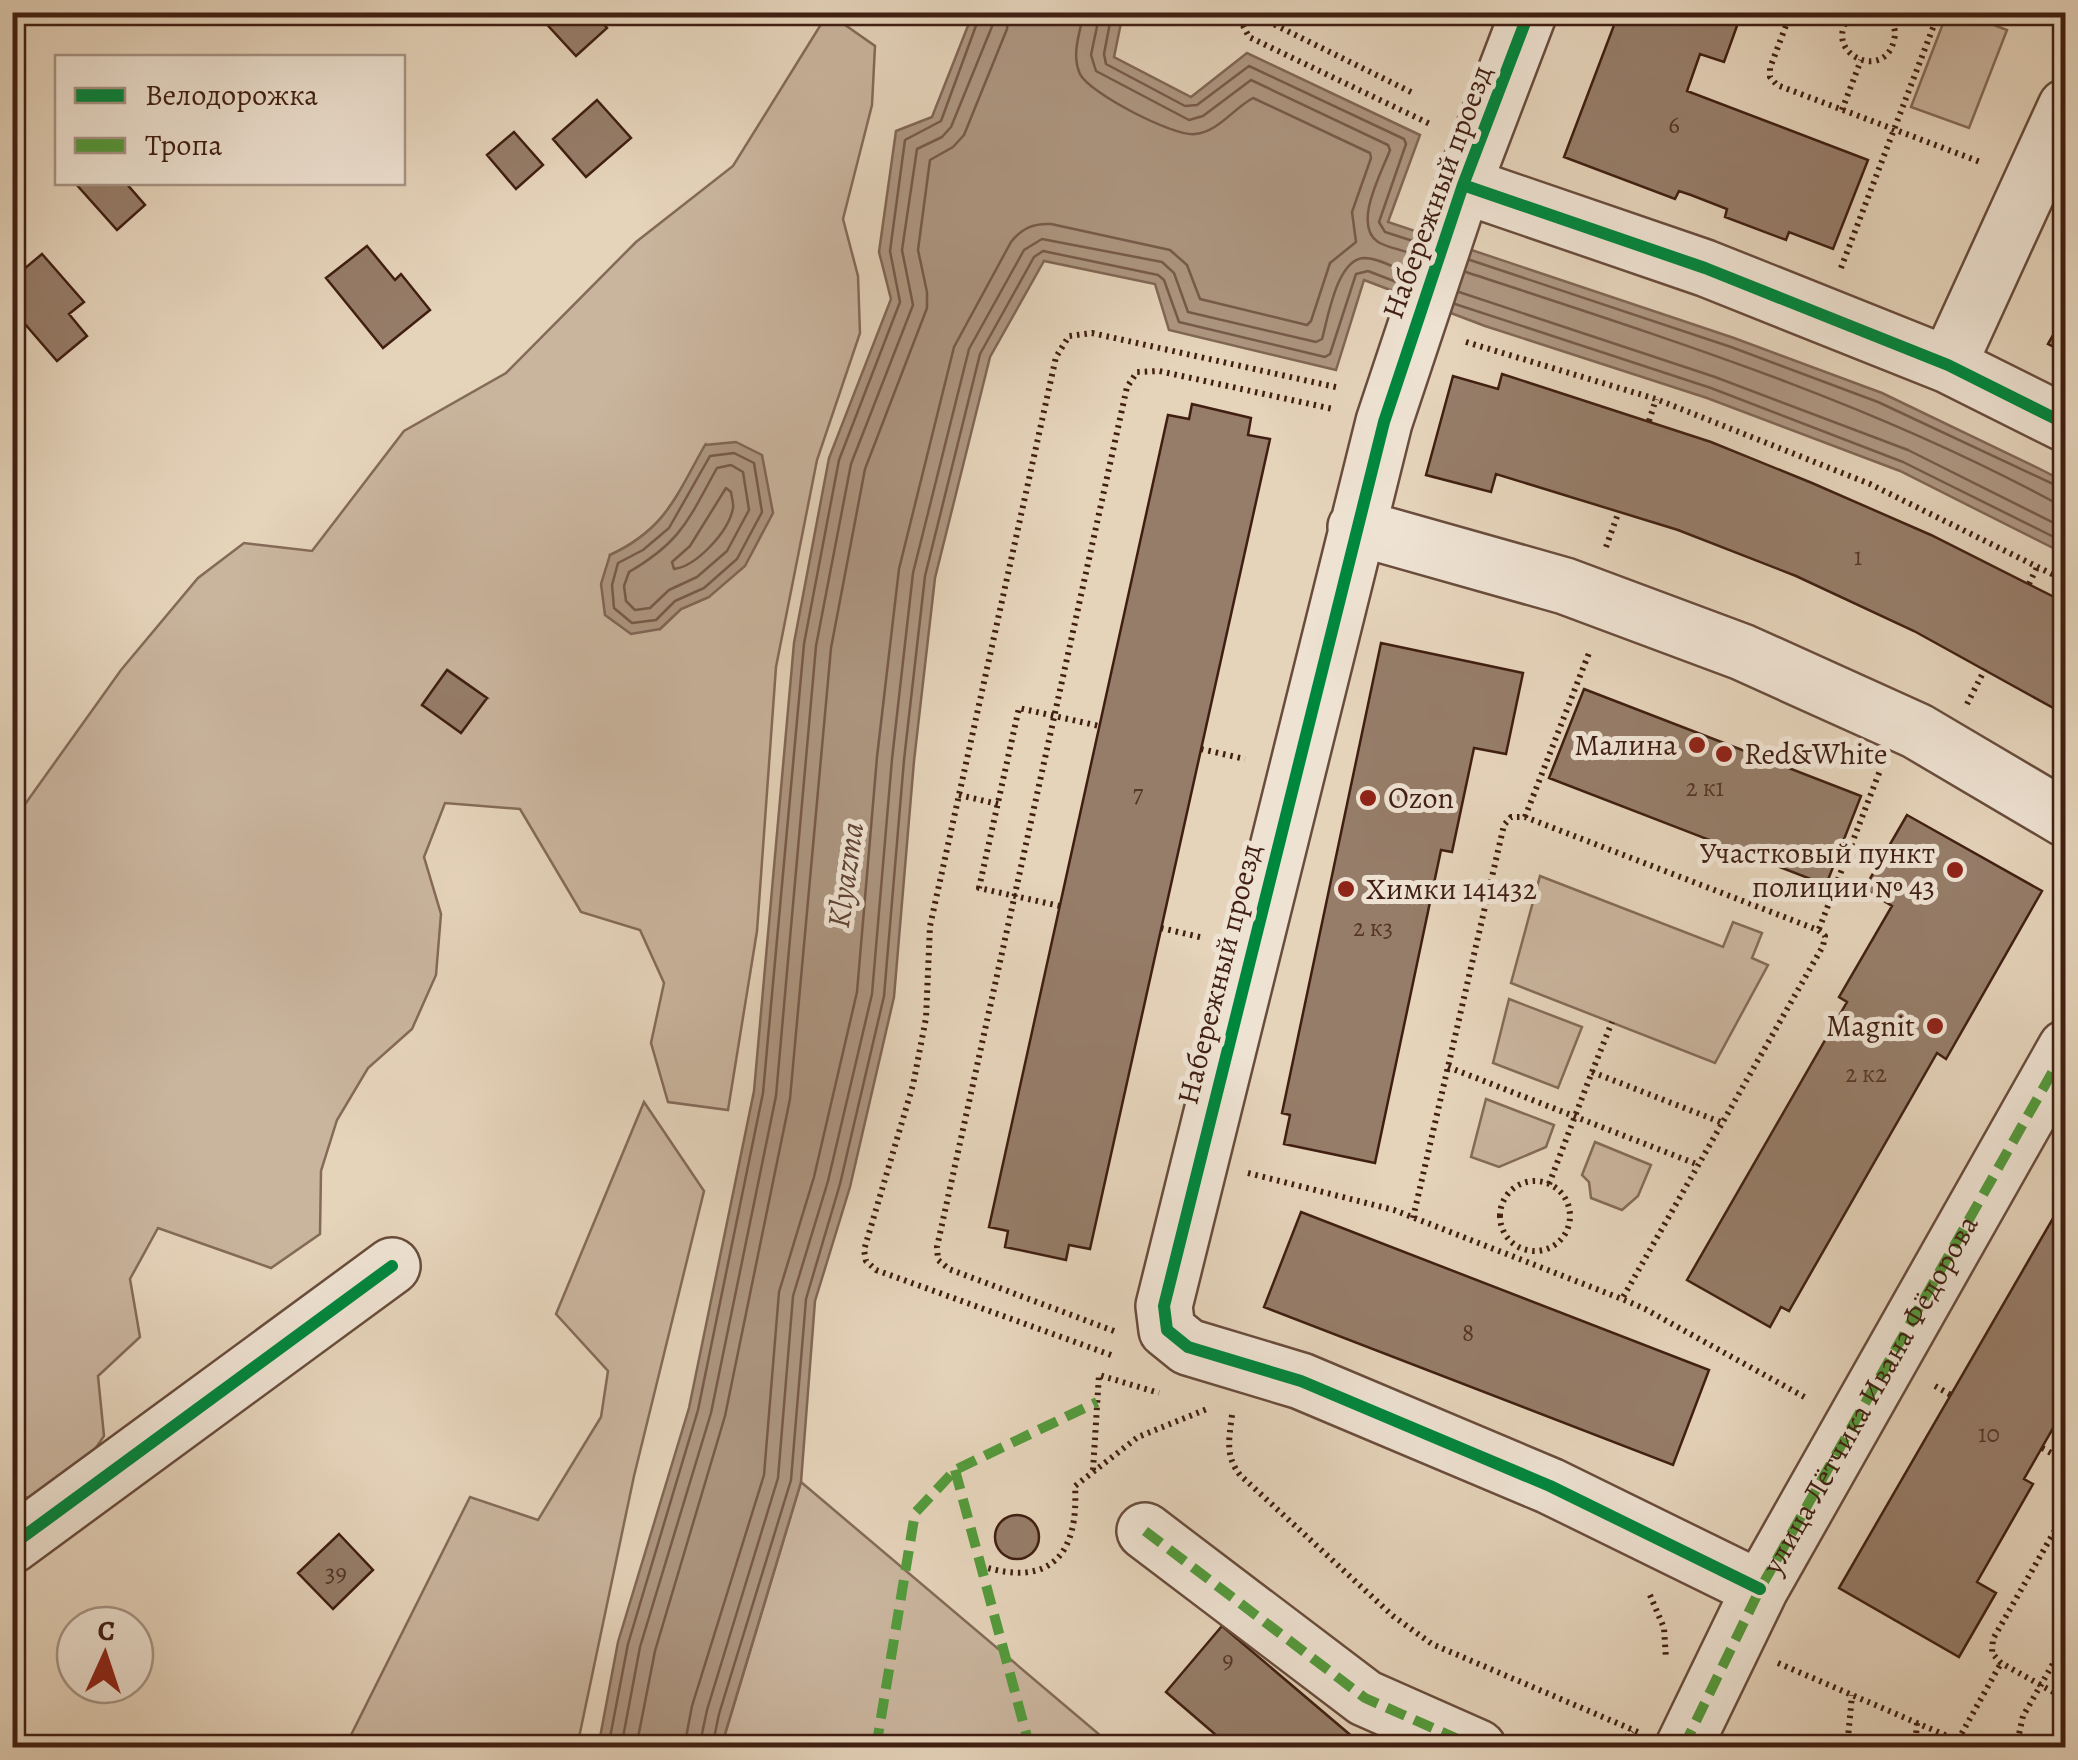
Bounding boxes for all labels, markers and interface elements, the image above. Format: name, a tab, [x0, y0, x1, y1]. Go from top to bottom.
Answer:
legend	[55, 55, 405, 185]
street label: Набережный проезд	[1373, 60, 1501, 324]
text: Велодорожка	[145, 75, 318, 115]
house number: 6	[1668, 108, 1680, 142]
text: Тропа	[145, 125, 222, 165]
house number: 1	[1854, 540, 1862, 574]
place label: Малина	[1574, 725, 1677, 765]
marker: Малина	[1686, 734, 1708, 756]
place label: Red&White	[1744, 734, 1887, 774]
marker: Red&White	[1713, 743, 1735, 765]
house number: 2 к1	[1686, 771, 1724, 805]
house number: 7	[1133, 777, 1144, 811]
place label: Ozon	[1388, 778, 1454, 818]
marker: Ozon	[1357, 787, 1379, 809]
water label: Klyazma	[816, 819, 874, 931]
place label: Участковый пункт полиции № 43	[1700, 833, 1935, 907]
street label: Набережный проезд	[1167, 840, 1271, 1108]
marker: Участковый пункт полиции № 43	[1944, 859, 1966, 881]
place label: Химки 141432	[1366, 869, 1537, 909]
marker: Химки 141432	[1335, 878, 1357, 900]
house number: 2 к3	[1353, 911, 1393, 945]
place label: Magnit	[1826, 1006, 1915, 1046]
marker: Magnit	[1924, 1015, 1946, 1037]
house number: 2 к2	[1845, 1057, 1887, 1091]
street label: улица Лётчика Ивана Фёдорова	[1752, 1208, 1988, 1582]
house number: 8	[1462, 1316, 1474, 1350]
house number: 10	[1978, 1417, 2000, 1451]
house number: 39	[325, 1556, 347, 1590]
north arrow	[55, 1605, 155, 1705]
text: С	[97, 1612, 116, 1650]
house number: 9	[1222, 1643, 1234, 1677]

